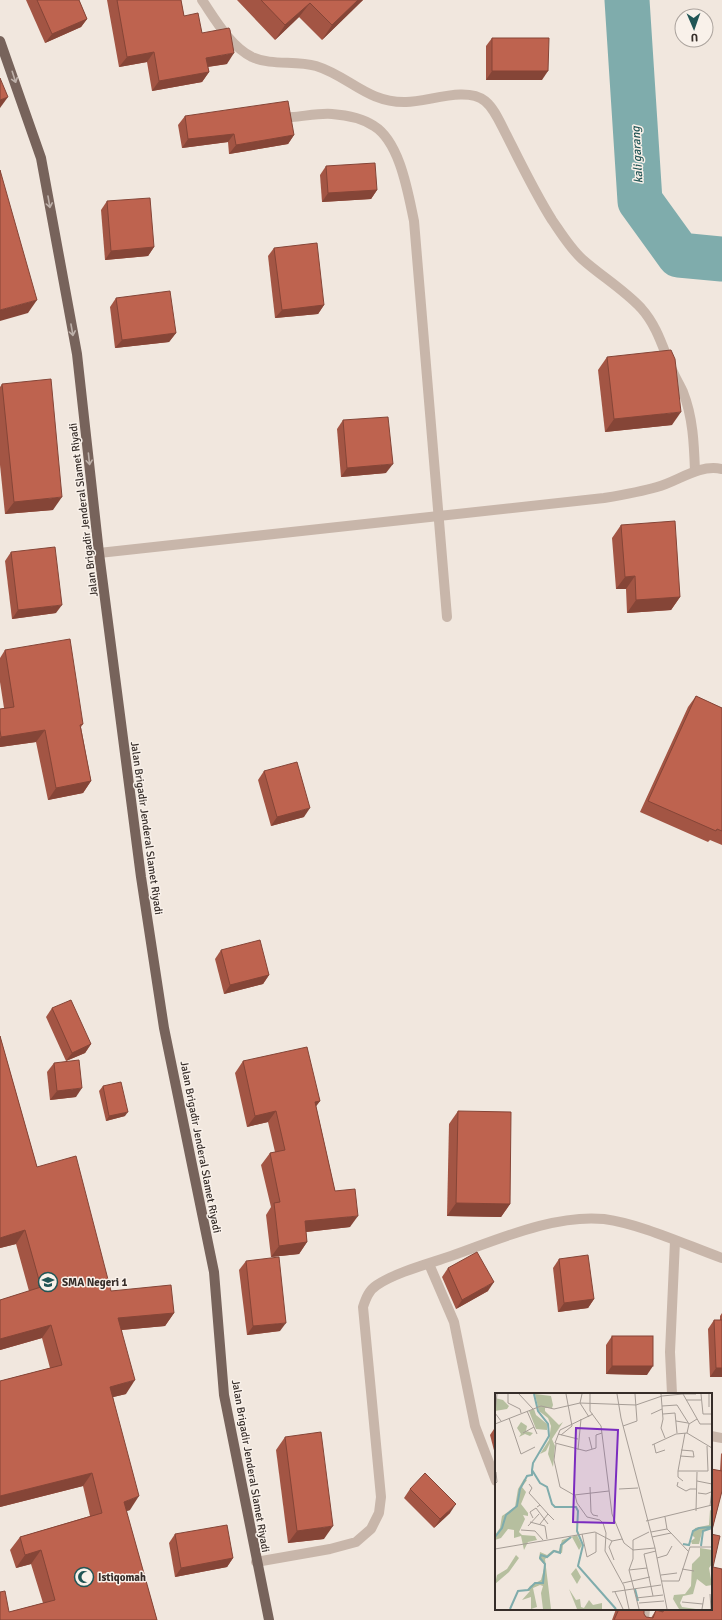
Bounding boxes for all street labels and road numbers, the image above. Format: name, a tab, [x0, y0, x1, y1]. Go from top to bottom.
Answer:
street label: Jalan Brigadir Jenderal Slamet Riyadi	[66, 422, 101, 598]
street label: Jalan Brigadir Jenderal Slamet Riyadi	[128, 741, 165, 916]
street label: Jalan Brigadir Jenderal Slamet Riyadi	[177, 1060, 224, 1234]
street label: Jalan Brigadir Jenderal Slamet Riyadi	[229, 1379, 272, 1553]

